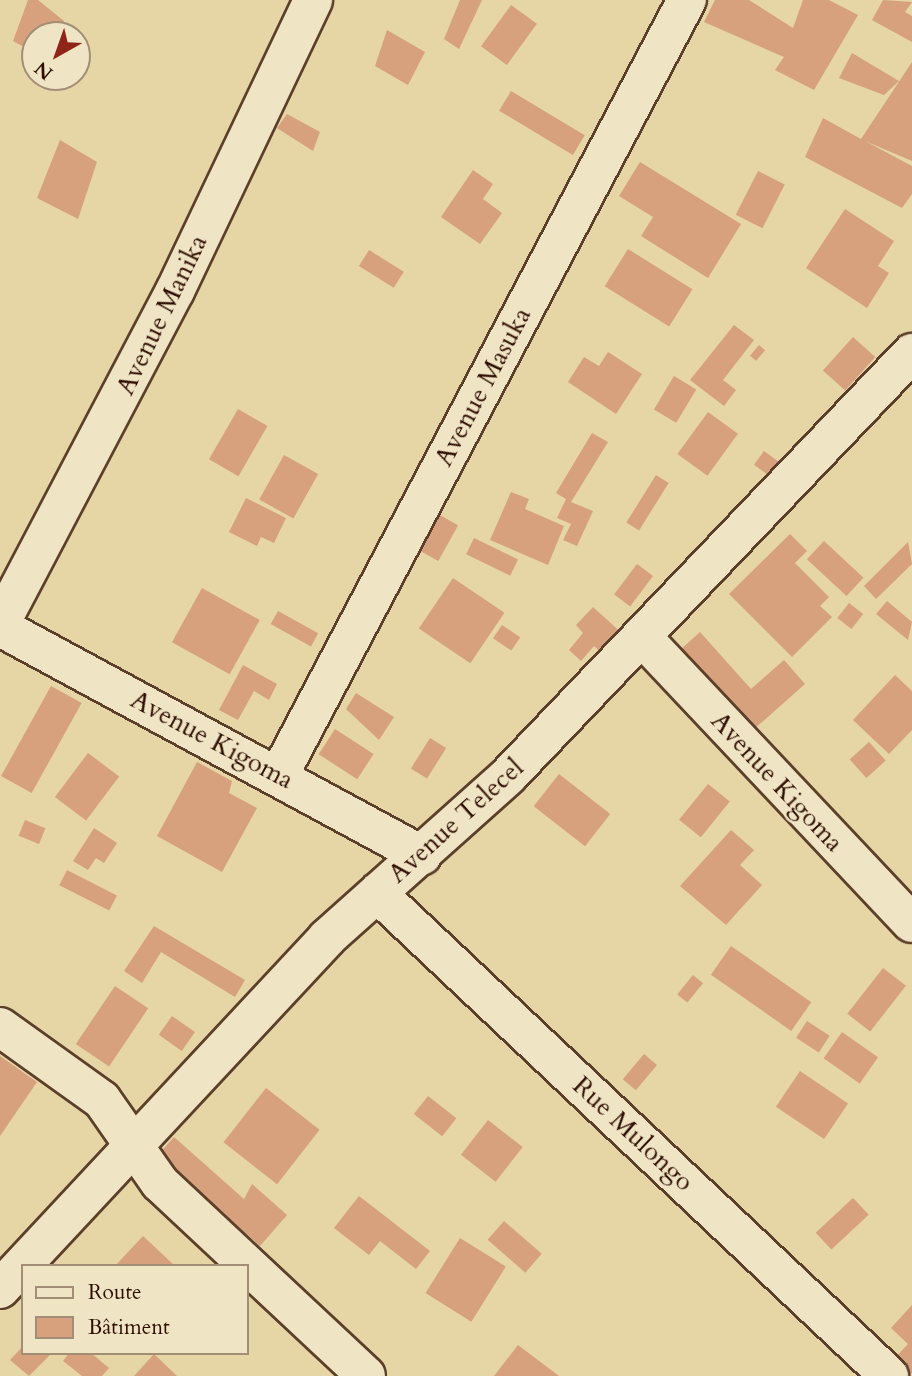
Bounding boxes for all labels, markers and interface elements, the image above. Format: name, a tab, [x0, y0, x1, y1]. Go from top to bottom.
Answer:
north arrow	[21, 21, 91, 91]
text: N	[29, 55, 58, 86]
street label: Avenue Manika	[110, 230, 214, 400]
street label: Avenue Masuka	[428, 302, 538, 472]
street label: Avenue Kigoma	[125, 684, 299, 796]
street label: Avenue Kigoma	[704, 706, 850, 858]
street label: Avenue Telecel	[382, 752, 530, 890]
street label: Rue Mulongo	[566, 1070, 700, 1198]
legend	[21, 1264, 248, 1355]
text: Route	[88, 1278, 142, 1307]
text: Bâtiment	[88, 1313, 170, 1342]

